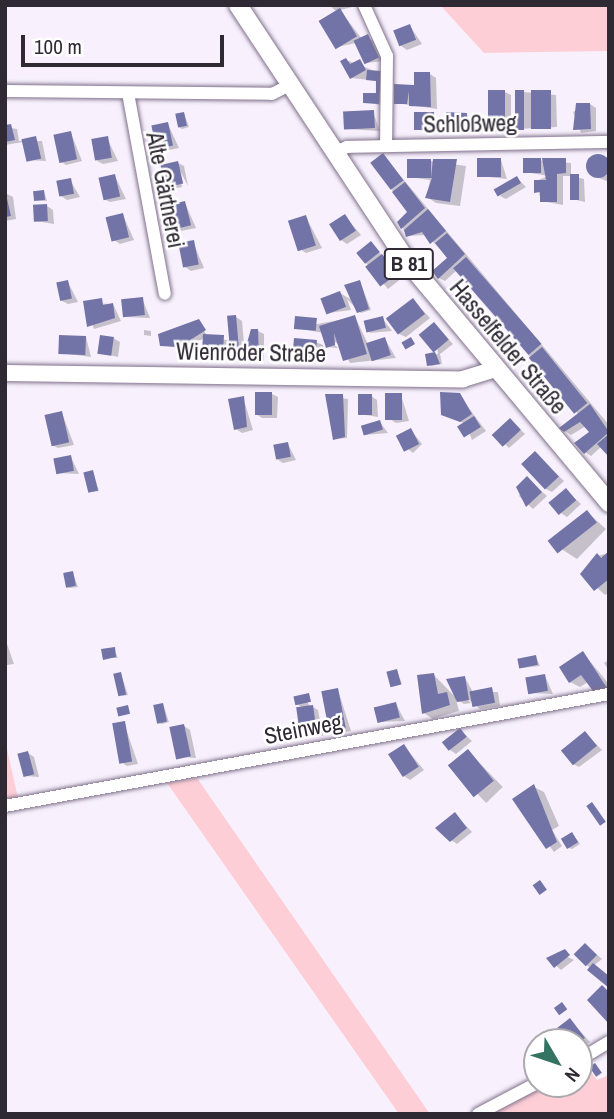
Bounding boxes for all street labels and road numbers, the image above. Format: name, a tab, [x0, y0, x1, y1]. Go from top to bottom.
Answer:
street label: Schloßweg	[423, 109, 517, 139]
street label: Alte Gärtnerei	[140, 130, 190, 250]
road number: B 81	[383, 246, 435, 282]
street label: Hasselfelder Straße	[444, 274, 572, 420]
street label: Wienröder Straße	[176, 338, 326, 368]
street label: Steinweg	[262, 708, 344, 750]

